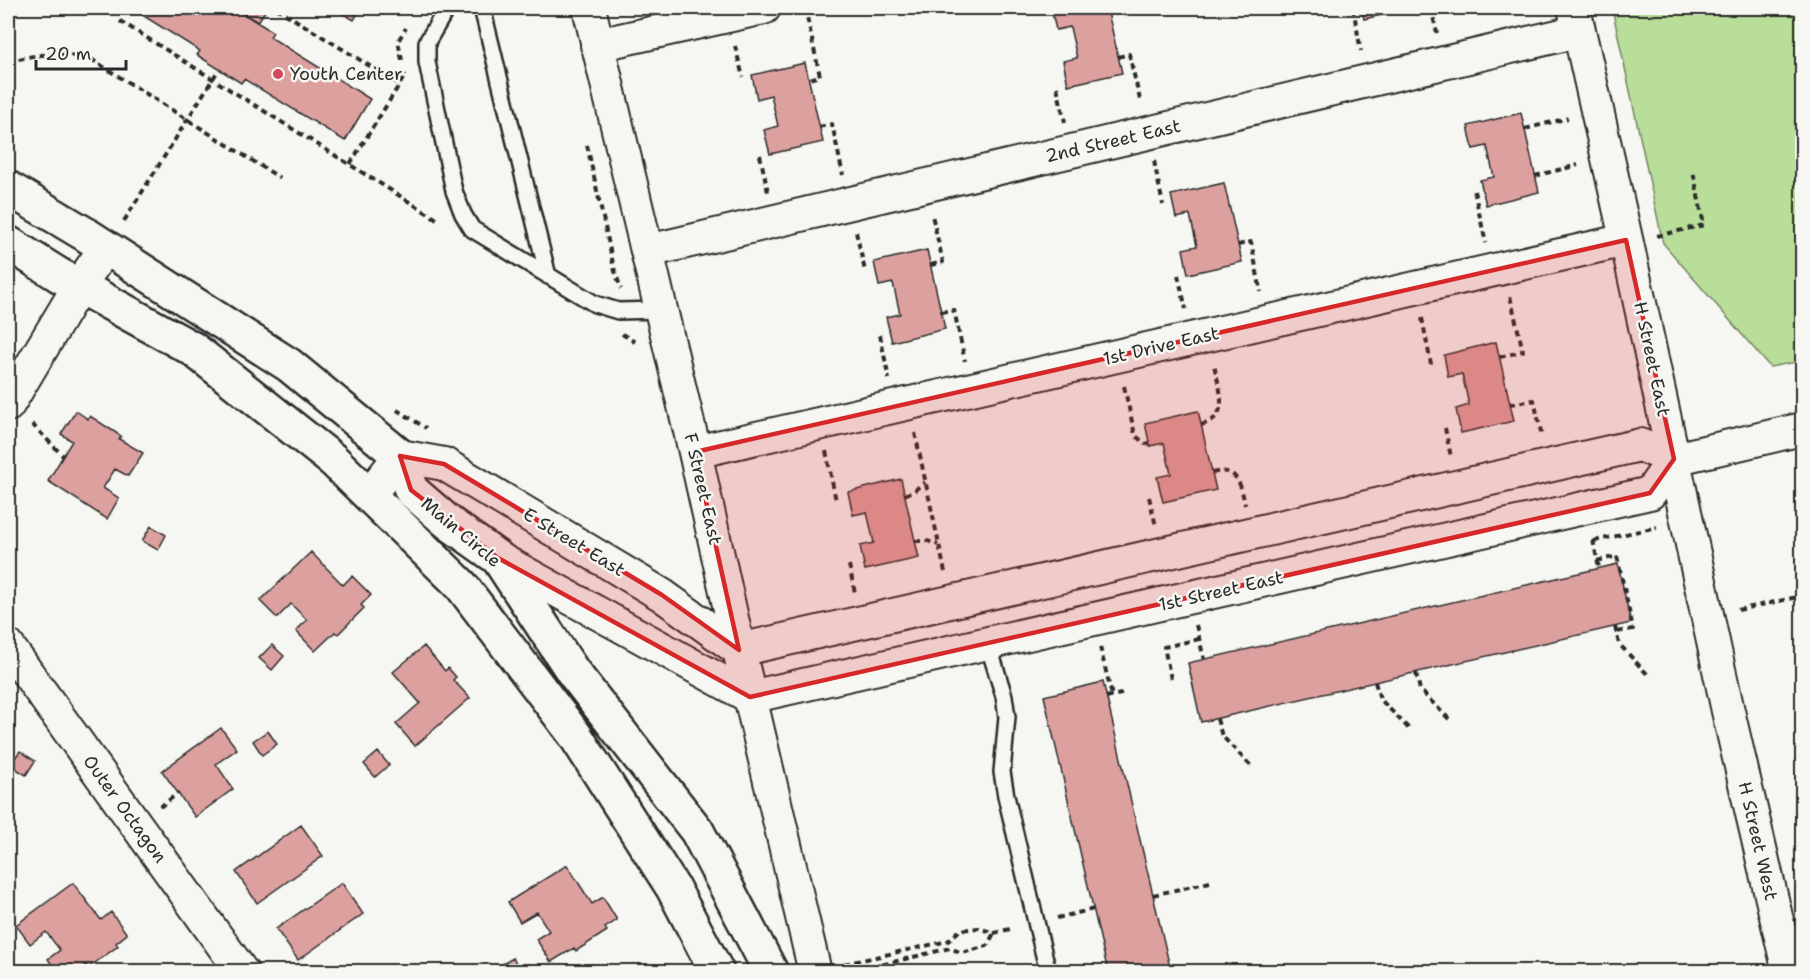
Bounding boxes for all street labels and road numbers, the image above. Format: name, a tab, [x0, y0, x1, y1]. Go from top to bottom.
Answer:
street label: 2nd Street East	[1043, 114, 1183, 168]
street label: H Street East	[1628, 299, 1676, 419]
street label: 1st Drive East	[1101, 321, 1221, 371]
street label: F Street East	[678, 431, 728, 547]
street label: Main Circle	[416, 491, 506, 573]
street label: E Street East	[519, 502, 630, 582]
street label: 1st Street East	[1156, 565, 1286, 617]
street label: Outer Octagon	[78, 750, 172, 868]
street label: H Street West	[1733, 779, 1783, 903]

